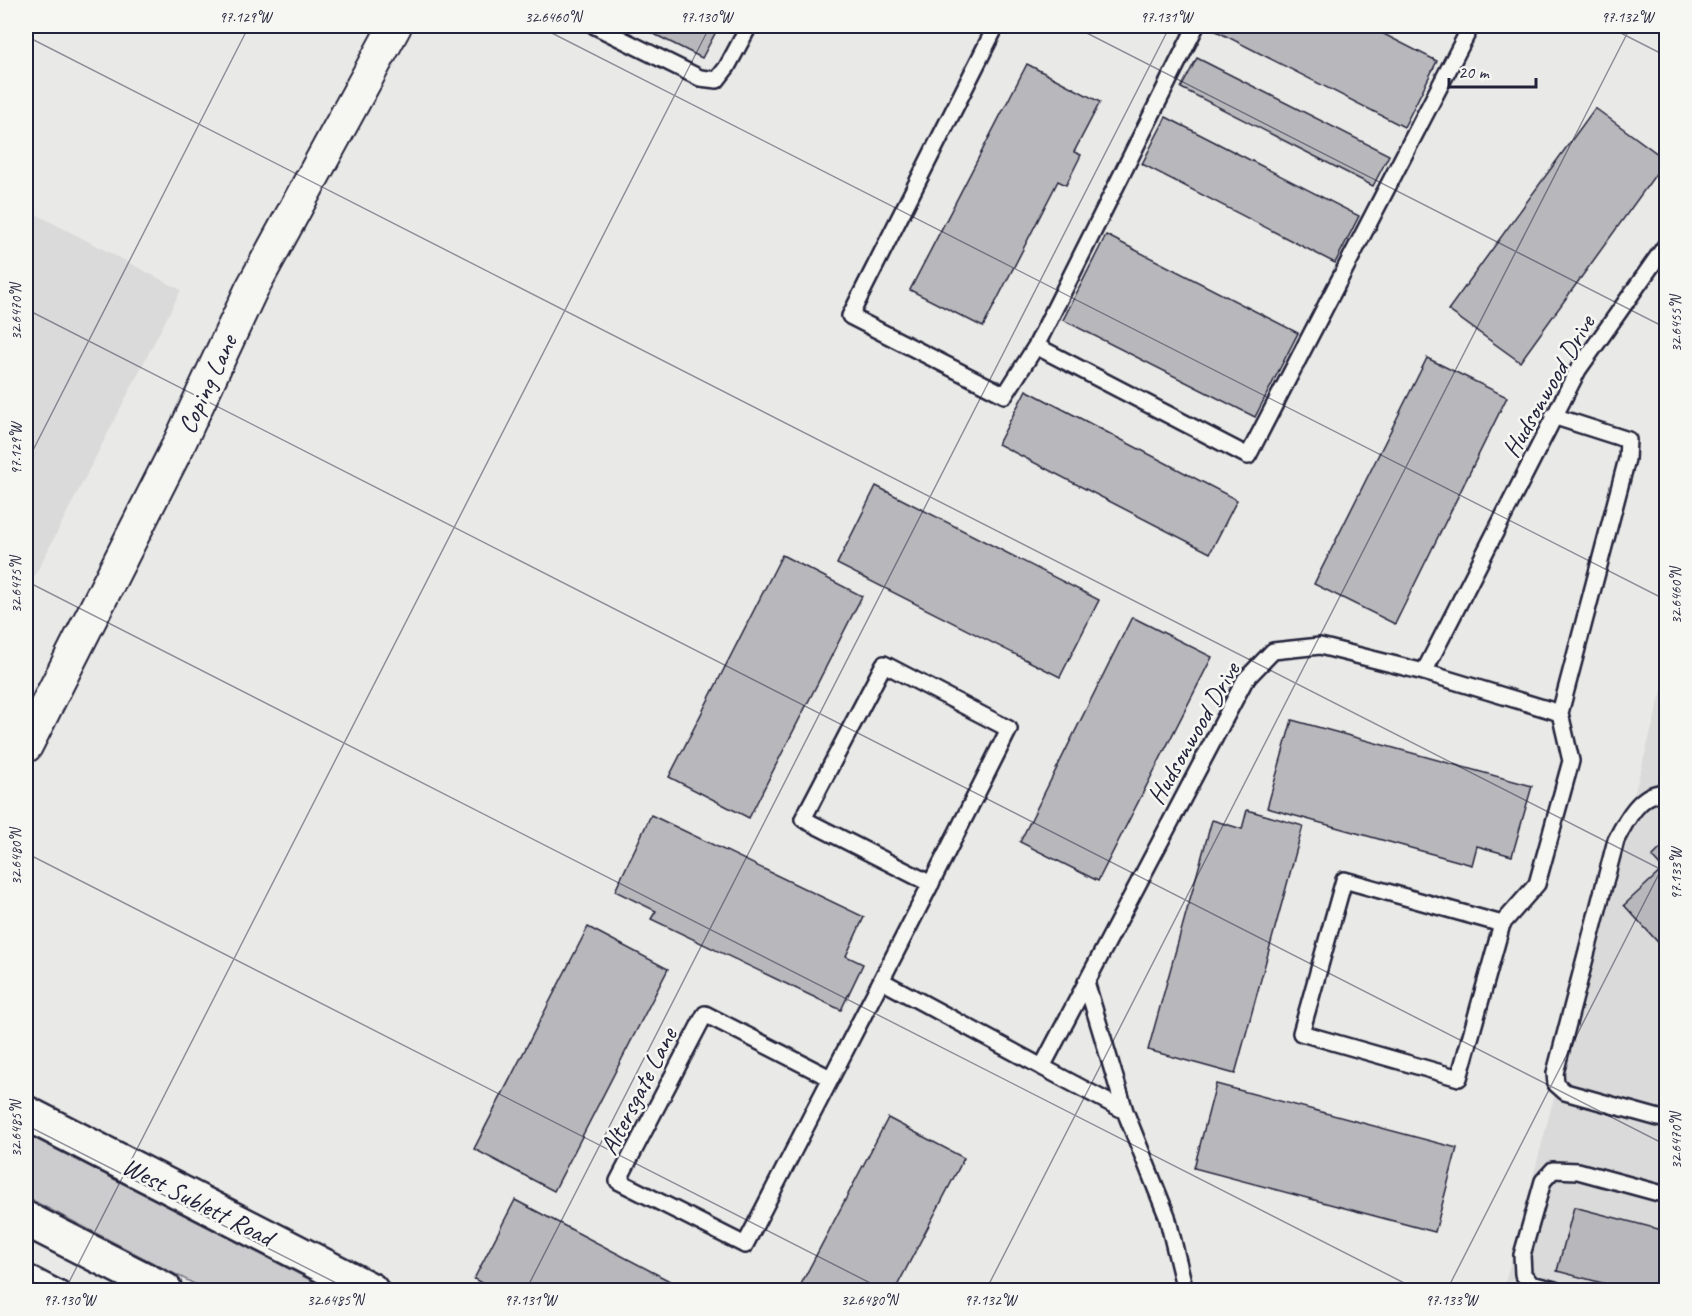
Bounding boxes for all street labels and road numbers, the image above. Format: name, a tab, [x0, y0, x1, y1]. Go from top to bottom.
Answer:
street label: Hudsonwood Drive	[1494, 308, 1603, 463]
street label: Coping Lane	[170, 327, 246, 439]
street label: Hudsonwood Drive	[1139, 655, 1248, 810]
street label: Altersgate Lane	[592, 1021, 685, 1160]
street label: West Sublett Road	[117, 1149, 282, 1255]

